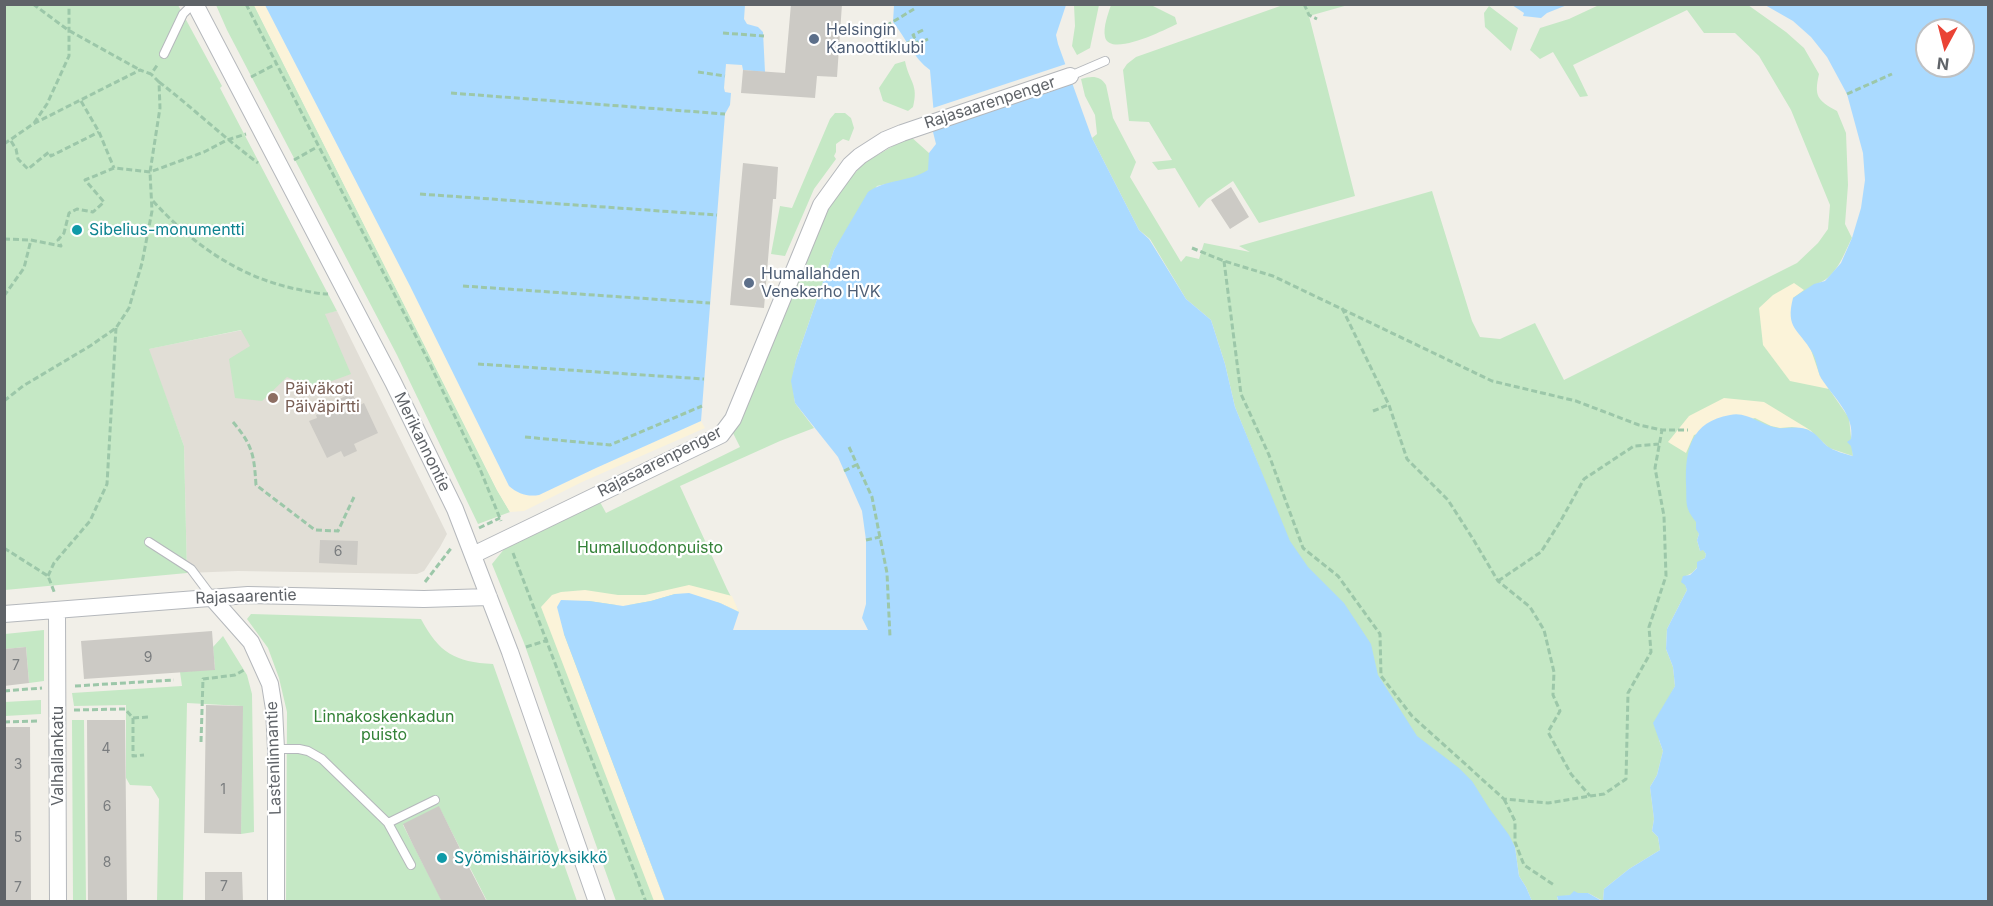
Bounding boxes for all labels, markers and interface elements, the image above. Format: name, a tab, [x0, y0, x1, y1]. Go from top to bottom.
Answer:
north arrow	[1915, 18, 1975, 78]
place label: Helsingin Kanoottiklubi	[826, 20, 924, 58]
marker: Helsingin Kanoottiklubi	[807, 32, 821, 46]
text: N	[1936, 53, 1950, 75]
street label: Rajasaarenpenger	[922, 73, 1058, 133]
place label: Sibelius-monumentti	[89, 220, 245, 240]
marker: Sibelius-monumentti	[70, 223, 84, 237]
place label: Humallahden Venekerho HVK	[761, 264, 881, 302]
marker: Humallahden Venekerho HVK	[742, 276, 756, 290]
place label: Päiväkoti Päiväpirtti	[285, 379, 360, 417]
street label: Merikannontie	[390, 389, 454, 495]
marker: Päiväkoti Päiväpirtti	[266, 391, 280, 405]
street label: Rajasaarenpenger	[595, 422, 725, 502]
park label: Humalluodonpuisto	[577, 538, 723, 558]
house number: 6	[334, 544, 342, 560]
street label: Rajasaarentie	[195, 586, 297, 608]
house number: 9	[144, 650, 152, 666]
house number: 7	[12, 658, 20, 674]
street label: Lastenlinnantie	[262, 701, 286, 815]
street label: Valhallankatu	[48, 706, 68, 806]
park label: Linnakoskenkadun puisto	[314, 707, 454, 745]
house number: 4	[101, 741, 111, 757]
house number: 3	[14, 757, 22, 773]
house number: 1	[220, 782, 226, 798]
house number: 6	[103, 799, 111, 815]
house number: 5	[14, 830, 22, 846]
place label: Syömishäiriöyksikkö	[454, 848, 608, 868]
marker: Syömishäiriöyksikkö	[435, 851, 449, 865]
house number: 8	[103, 855, 111, 871]
house number: 7	[220, 879, 228, 895]
house number: 7	[14, 880, 22, 896]

